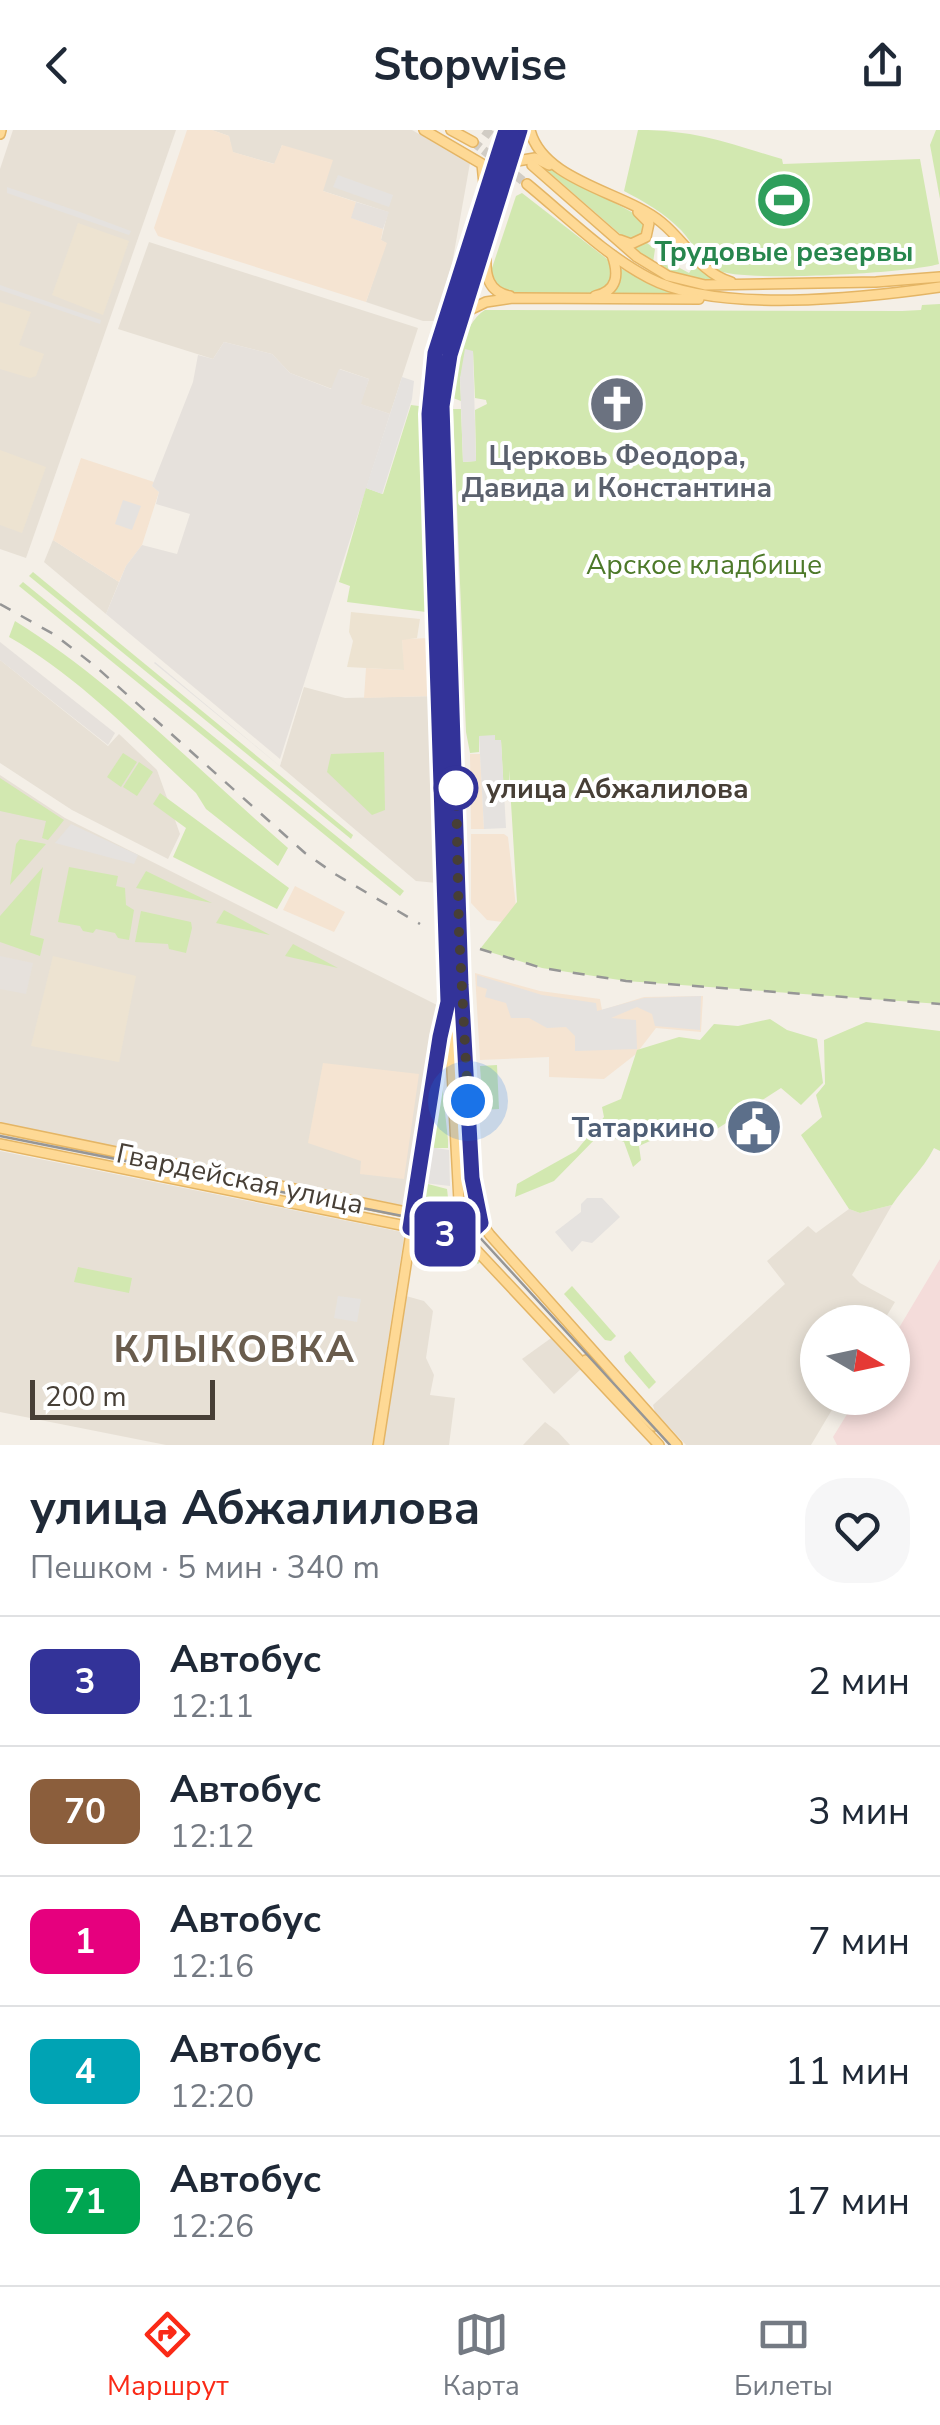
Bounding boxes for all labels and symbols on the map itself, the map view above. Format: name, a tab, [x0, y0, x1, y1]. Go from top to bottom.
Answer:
sports icon: Трудовые резервы	[754, 170, 814, 230]
place label: Трудовые резервы	[654, 233, 914, 271]
church icon: Церковь Феодора, Давида и Константина	[587, 374, 647, 434]
place label: Церковь Феодора, Давида и Константина	[462, 437, 772, 507]
park label: Арское кладбище	[586, 546, 822, 584]
marker: улица Абжалилова	[435, 767, 477, 809]
place label: улица Абжалилова	[486, 770, 749, 808]
your location	[443, 1076, 493, 1126]
public building icon: Татаркино	[724, 1097, 784, 1157]
place label: Татаркино	[572, 1109, 715, 1147]
street label: Гвардейская улица	[113, 1134, 367, 1224]
line badge: 3	[412, 1202, 478, 1266]
north arrow	[800, 1305, 910, 1415]
district label: КЛЫКОВКА	[114, 1324, 356, 1375]
scale bar	[30, 1375, 215, 1420]

